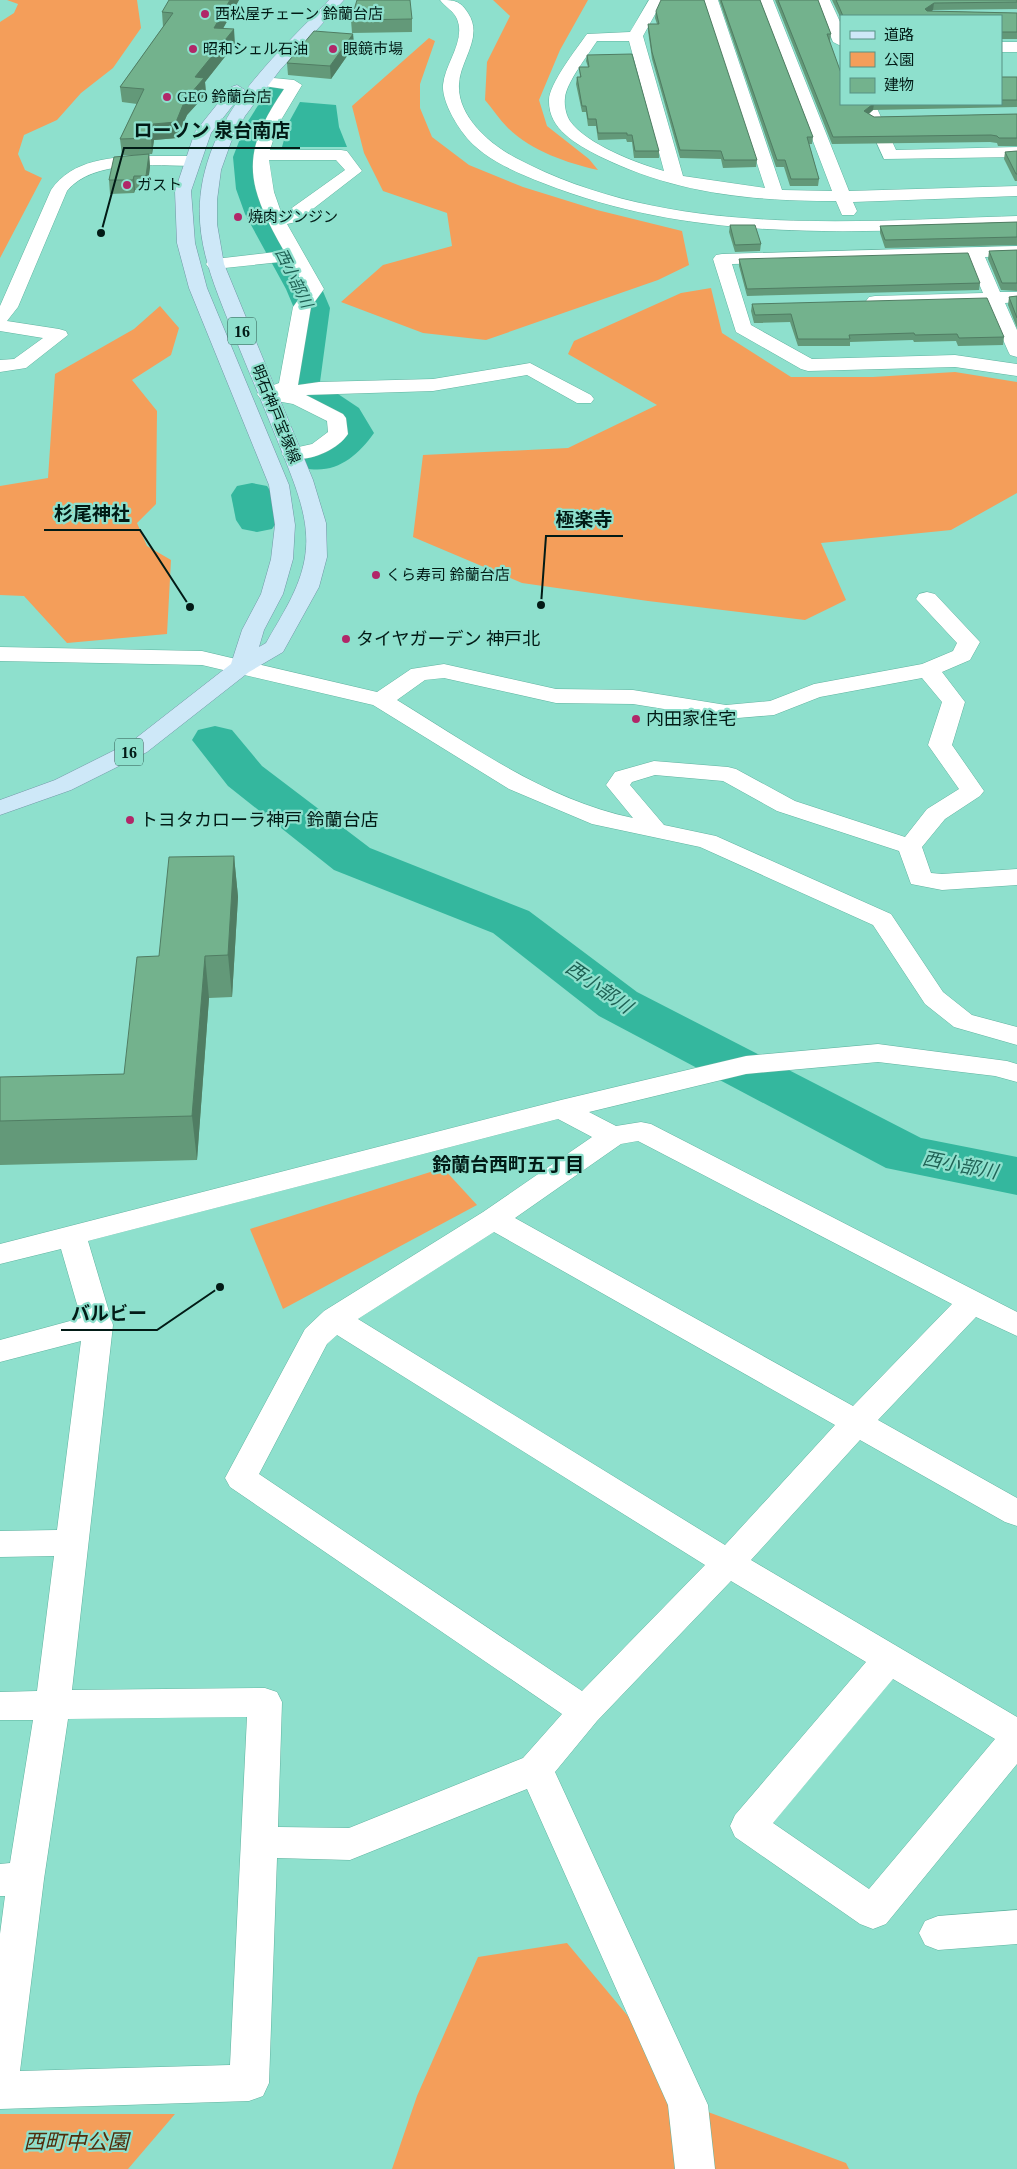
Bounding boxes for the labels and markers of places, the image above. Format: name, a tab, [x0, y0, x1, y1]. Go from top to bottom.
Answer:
place label: 西松屋チェーン 鈴蘭台店	[215, 6, 383, 22]
marker: 西松屋チェーン 鈴蘭台店	[199, 8, 211, 20]
place label: 昭和シェル石油	[203, 41, 308, 57]
place label: 眼鏡市場	[343, 41, 403, 57]
marker: 昭和シェル石油	[187, 43, 199, 55]
marker: 眼鏡市場	[327, 43, 339, 55]
place label: GEO 鈴蘭台店	[177, 89, 272, 105]
marker: GEO 鈴蘭台店	[161, 91, 173, 103]
callout: ローソン 泉台南店	[124, 114, 300, 148]
place label: ガスト	[137, 177, 182, 193]
marker: ガスト	[121, 179, 133, 191]
place label: 焼肉ジンジン	[248, 209, 338, 225]
marker: 焼肉ジンジン	[232, 211, 244, 223]
callout: 杉尾神社	[44, 496, 140, 530]
callout: 極楽寺	[546, 502, 623, 536]
place label: くら寿司 鈴蘭台店	[386, 567, 510, 583]
marker: くら寿司 鈴蘭台店	[370, 569, 382, 581]
place label: タイヤガーデン 神戸北	[356, 629, 540, 649]
marker: タイヤガーデン 神戸北	[340, 633, 352, 645]
place label: 内田家住宅	[646, 709, 736, 729]
marker: 内田家住宅	[630, 713, 642, 725]
place label: トヨタカローラ神戸 鈴蘭台店	[140, 810, 379, 830]
marker: トヨタカローラ神戸 鈴蘭台店	[124, 814, 136, 826]
callout: バルビー	[61, 1296, 157, 1330]

